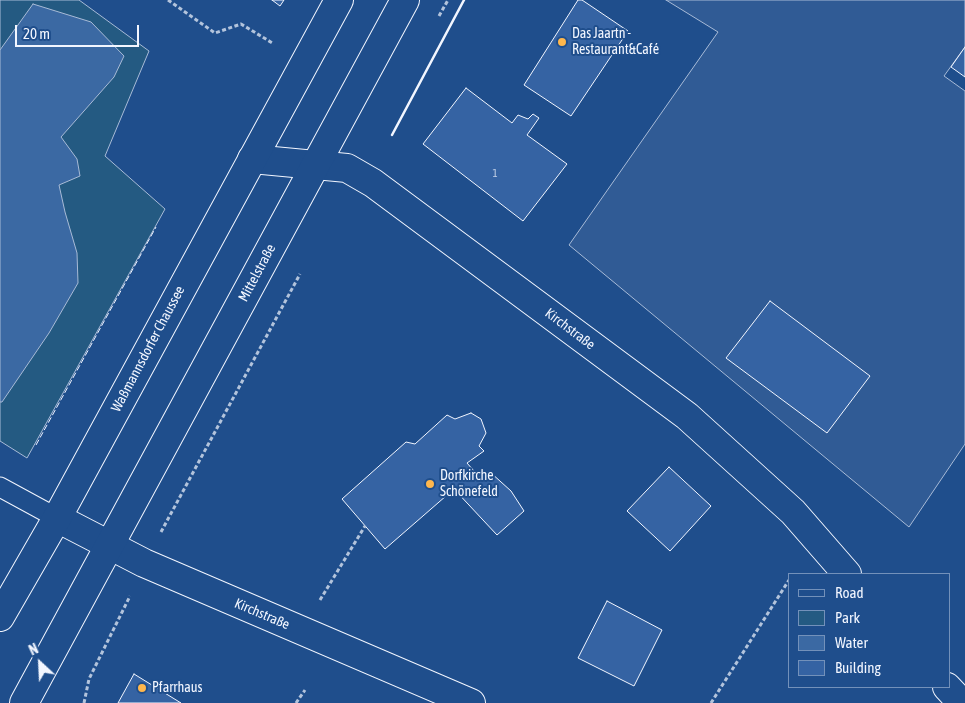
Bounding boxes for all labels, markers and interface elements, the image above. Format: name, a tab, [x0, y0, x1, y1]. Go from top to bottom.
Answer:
scale bar	[18, 15, 141, 47]
text: 20 m	[23, 25, 50, 42]
place label: Das Jaartn - Restaurant&Café	[572, 26, 659, 58]
marker: Das Jaartn - Restaurant&Café	[556, 36, 568, 48]
house number: 1	[492, 167, 498, 181]
street label: Mittelstraße	[235, 241, 279, 305]
street label: Waßmannsdorfer Chaussee	[108, 283, 188, 415]
street label: Kirchstraße	[542, 305, 598, 353]
place label: Dorfkirche Schönefeld	[440, 468, 498, 501]
marker: Dorfkirche Schönefeld	[424, 478, 436, 490]
legend	[788, 573, 950, 688]
text: Road	[835, 584, 864, 601]
street label: Kirchstraße	[232, 595, 292, 633]
text: Park	[835, 609, 860, 626]
text: Water	[835, 634, 868, 651]
north arrow	[15, 638, 65, 688]
text: N	[27, 640, 41, 658]
text: Building	[835, 659, 881, 676]
place label: Pfarrhaus	[152, 680, 202, 696]
marker: Pfarrhaus	[136, 682, 148, 694]

